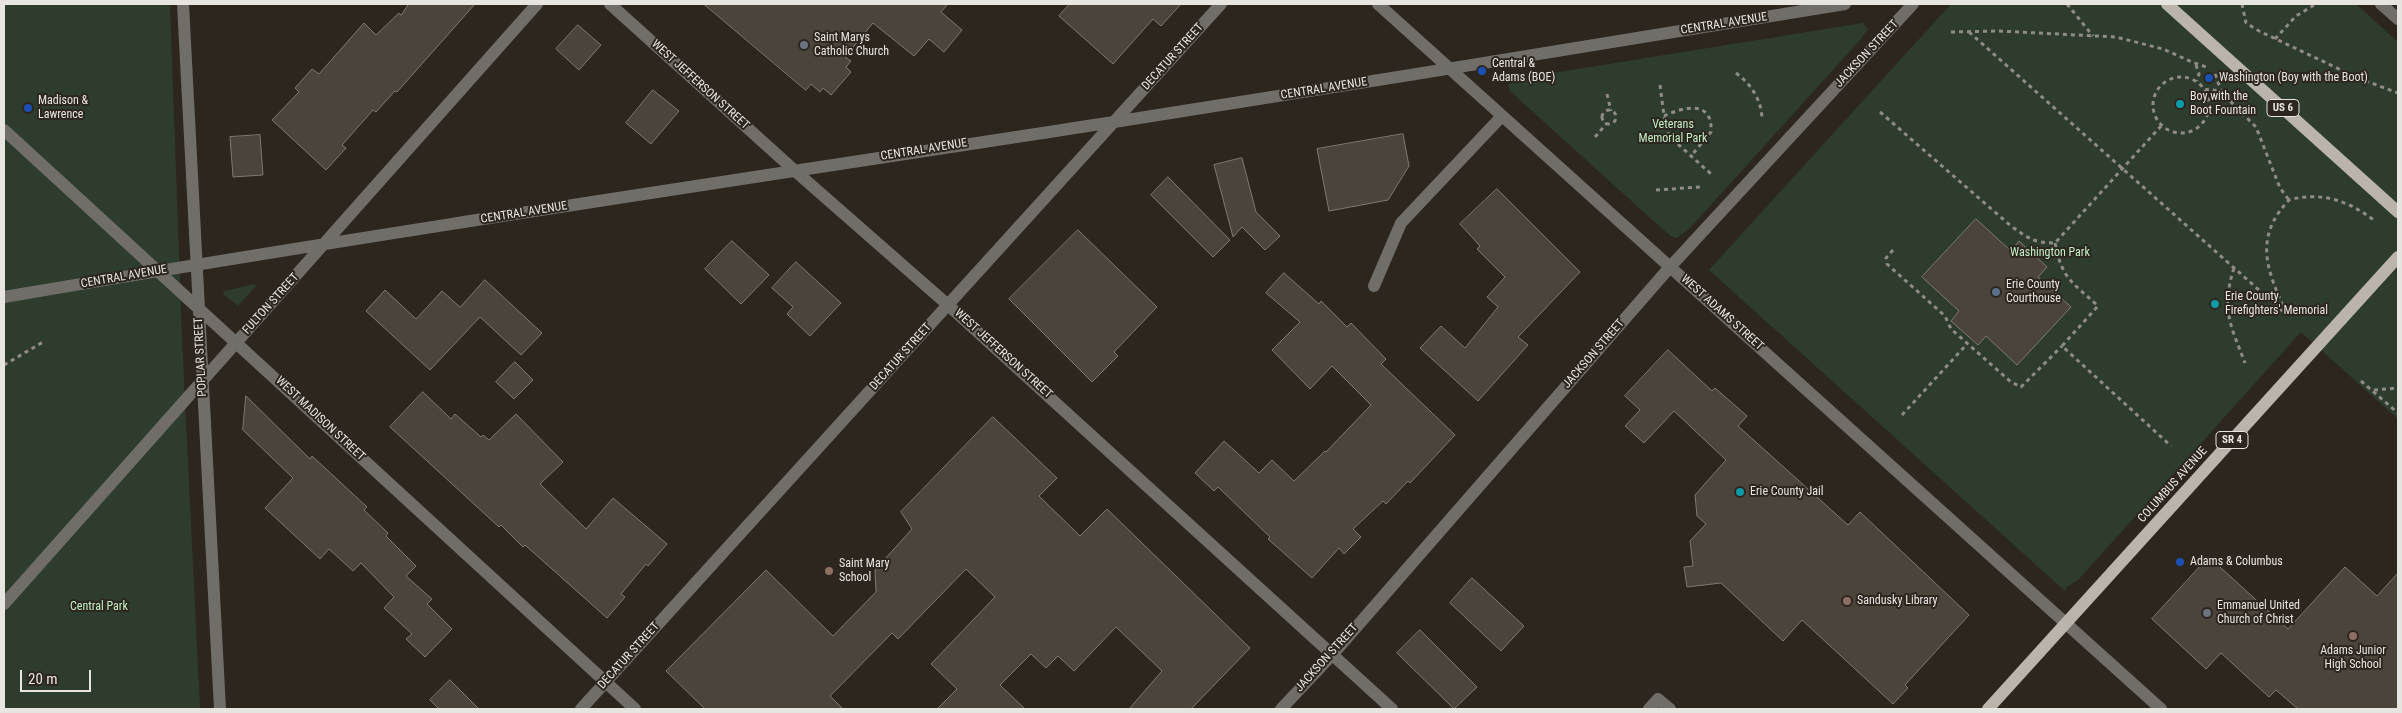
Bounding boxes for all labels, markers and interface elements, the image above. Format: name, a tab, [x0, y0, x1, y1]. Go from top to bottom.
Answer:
street label: CENTRAL AVENUE	[1680, 10, 1768, 38]
street label: JACKSON STREET	[1832, 17, 1902, 91]
street label: DECATUR STREET	[1139, 21, 1207, 93]
place label: Saint Marys Catholic Church	[814, 31, 889, 59]
street label: WEST JEFFERSON STREET	[648, 37, 752, 133]
marker: Saint Marys Catholic Church	[798, 39, 810, 51]
place label: Central & Adams (BOE)	[1492, 57, 1555, 85]
marker: Central & Adams (BOE)	[1476, 65, 1488, 77]
place label: Washington (Boy with the Boot)	[2219, 71, 2368, 85]
marker: Washington (Boy with the Boot)	[2203, 72, 2215, 84]
street label: CENTRAL AVENUE	[1280, 75, 1368, 103]
place label: Boy with the Boot Fountain	[2190, 90, 2256, 118]
place label: Madison & Lawrence	[38, 94, 88, 122]
marker: Boy with the Boot Fountain	[2174, 98, 2186, 110]
road number: US 6	[2267, 100, 2299, 116]
marker: Madison & Lawrence	[22, 102, 34, 114]
park label: Veterans Memorial Park	[1639, 118, 1707, 146]
street label: CENTRAL AVENUE	[880, 136, 968, 164]
street label: CENTRAL AVENUE	[480, 199, 568, 227]
park label: Washington Park	[2010, 246, 2090, 260]
street label: CENTRAL AVENUE	[80, 262, 168, 292]
street label: FULTON STREET	[240, 270, 302, 338]
street label: WEST ADAMS STREET	[1678, 272, 1766, 354]
place label: Erie County Courthouse	[2006, 278, 2061, 306]
marker: Erie County Courthouse	[1990, 286, 2002, 298]
place label: Erie County Firefighters' Memorial	[2225, 290, 2328, 318]
marker: Erie County Firefighters' Memorial	[2209, 298, 2221, 310]
street label: WEST JEFFERSON STREET	[951, 306, 1055, 402]
street label: POPLAR STREET	[192, 317, 210, 397]
street label: JACKSON STREET	[1560, 317, 1628, 391]
street label: DECATUR STREET	[867, 321, 935, 393]
street label: WEST MADISON STREET	[272, 374, 368, 464]
road number: SR 4	[2216, 432, 2248, 448]
street label: COLUMBUS AVENUE	[2135, 444, 2211, 526]
place label: Erie County Jail	[1750, 485, 1824, 499]
marker: Erie County Jail	[1734, 486, 1746, 498]
place label: Adams & Columbus	[2190, 555, 2283, 569]
marker: Adams & Columbus	[2174, 556, 2186, 568]
place label: Saint Mary School	[839, 557, 889, 585]
marker: Saint Mary School	[823, 565, 835, 577]
place label: Sandusky Library	[1857, 594, 1937, 608]
marker: Sandusky Library	[1841, 595, 1853, 607]
place label: Emmanuel United Church of Christ	[2217, 599, 2300, 627]
park label: Central Park	[70, 600, 128, 614]
marker: Emmanuel United Church of Christ	[2201, 607, 2213, 619]
street label: DECATUR STREET	[595, 620, 663, 692]
street label: JACKSON STREET	[1293, 621, 1361, 695]
marker: Adams Junior High School	[2347, 630, 2359, 642]
place label: Adams Junior High School	[2320, 644, 2386, 672]
scale bar	[22, 660, 94, 692]
text: 20 m	[28, 670, 58, 688]

